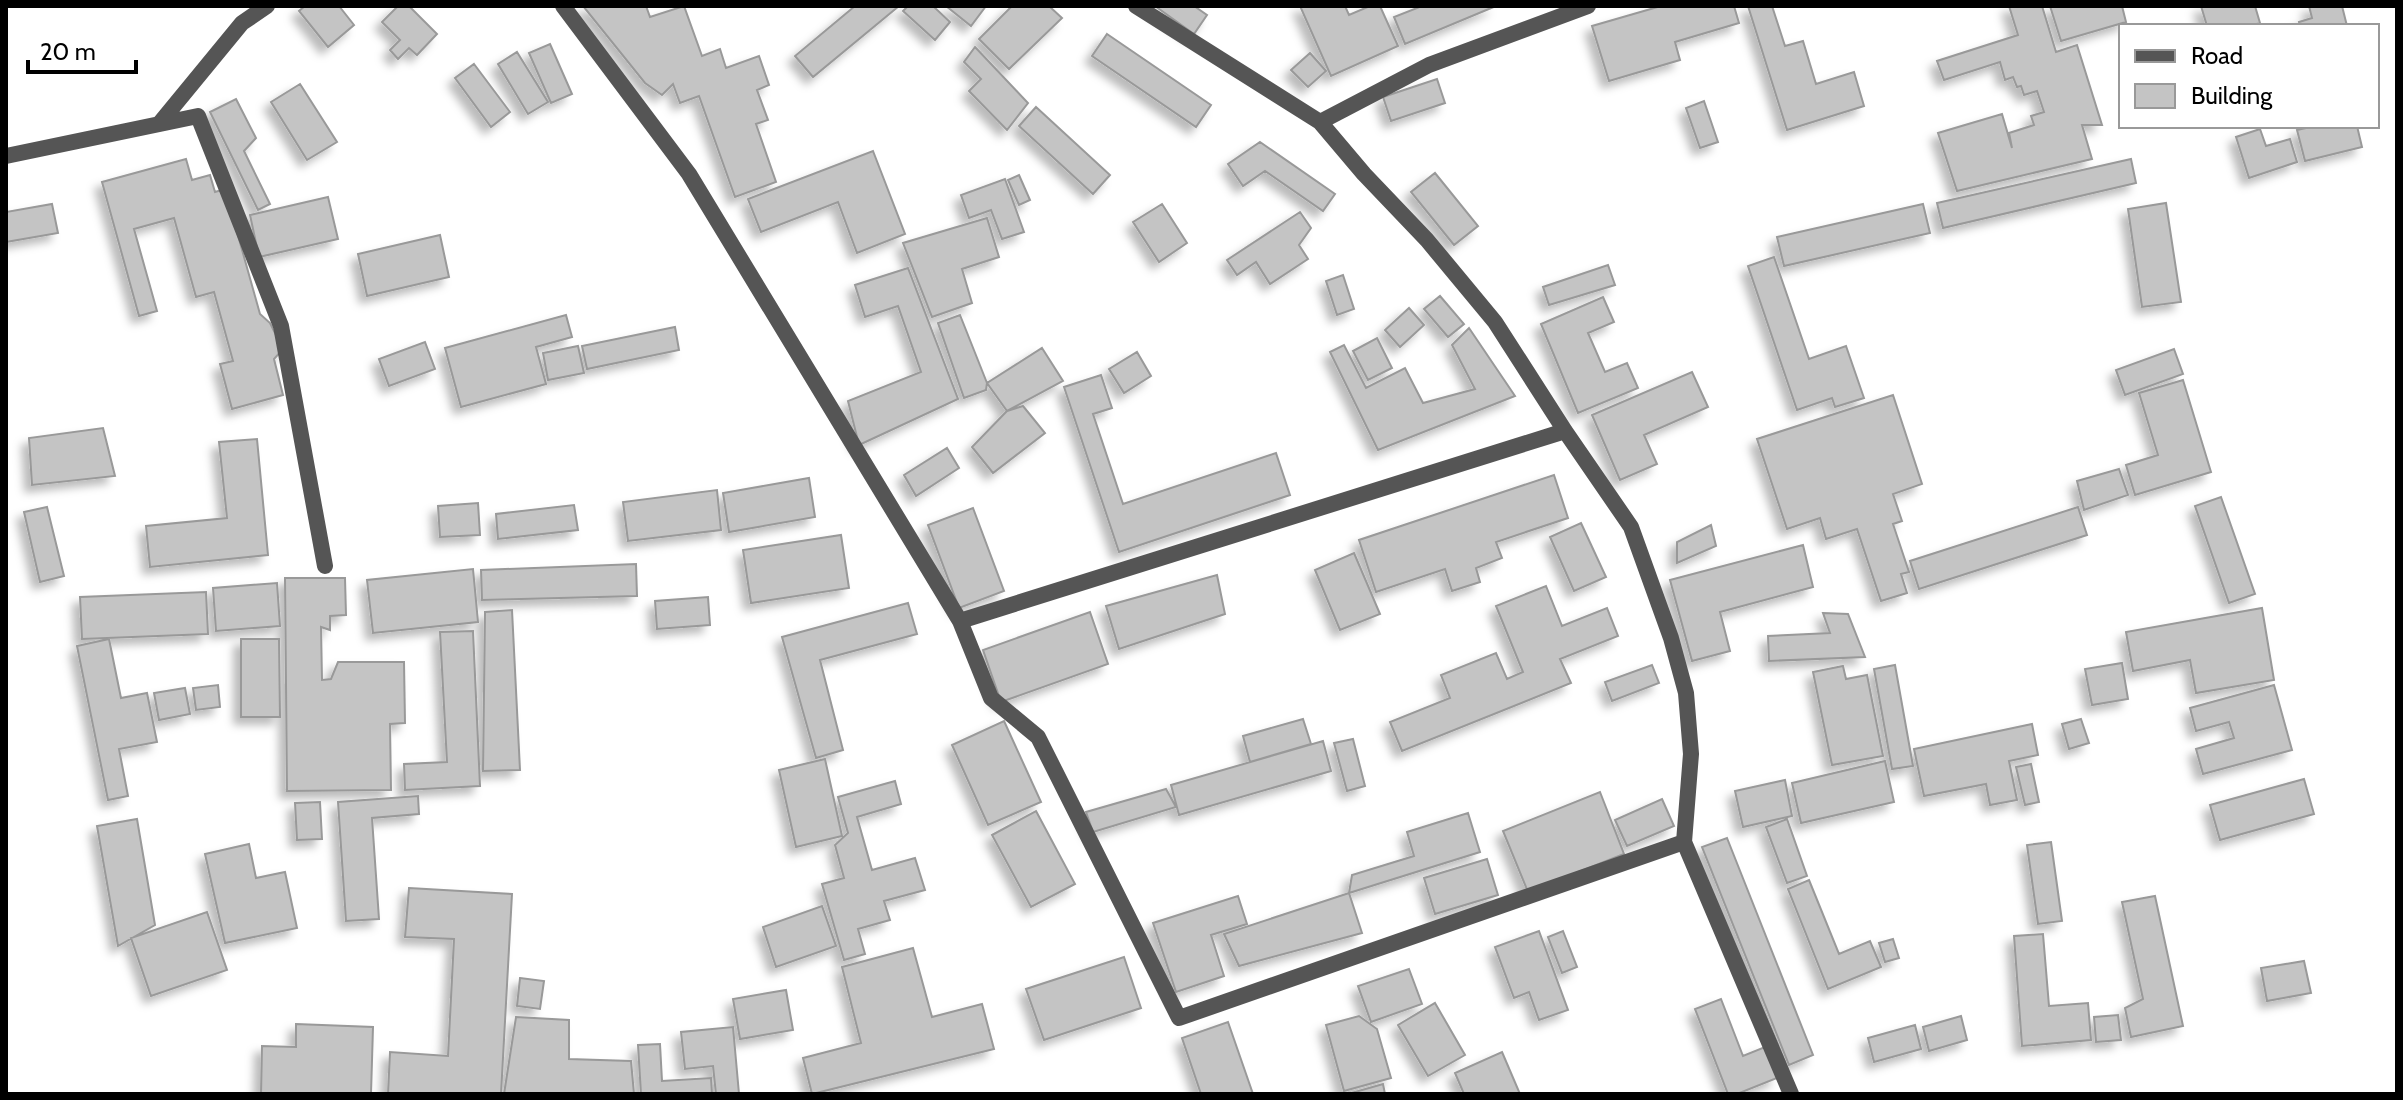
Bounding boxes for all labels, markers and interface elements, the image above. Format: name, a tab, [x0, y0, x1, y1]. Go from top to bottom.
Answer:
scale bar	[28, 24, 136, 74]
legend	[2119, 24, 2379, 128]
text: 20 m	[40, 37, 96, 66]
text: Road	[2191, 41, 2243, 70]
text: Building	[2191, 81, 2273, 110]

